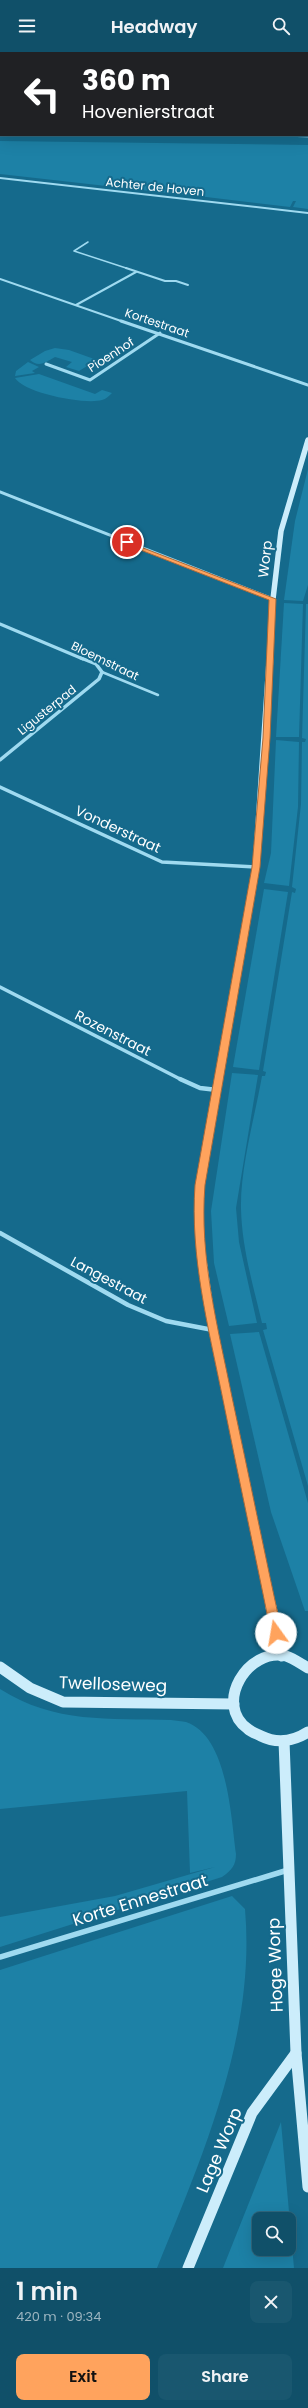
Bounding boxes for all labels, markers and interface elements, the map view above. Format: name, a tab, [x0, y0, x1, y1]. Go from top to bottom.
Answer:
text: Headway	[111, 14, 197, 39]
icon: menu	[16, 15, 38, 37]
icon: search	[270, 15, 292, 37]
text: 360 m	[82, 61, 171, 100]
icon: left	[16, 68, 68, 120]
text: Hovenierstraat	[82, 99, 215, 124]
street label: Achter de Hoven	[105, 173, 205, 200]
street label: Kortestraat	[123, 304, 192, 341]
street label: Pioenhof	[84, 333, 137, 376]
pin	[110, 525, 144, 559]
icon: arrive	[116, 531, 138, 553]
street label: Worp	[253, 539, 277, 579]
street label: Bloemstraat	[68, 637, 142, 684]
street label: Ligusterpad	[14, 681, 80, 738]
street label: Vonderstraat	[72, 800, 164, 858]
street label: Rozenstraat	[71, 1005, 155, 1061]
street label: Langestraat	[67, 1251, 151, 1309]
position arrow	[255, 1612, 297, 1654]
street label: Twelloseweg	[58, 1670, 168, 1698]
street label: Korte Ennestraat	[69, 1868, 211, 1932]
street label: Hoge Worp	[261, 1917, 289, 2013]
street label: Lage Worp	[190, 2104, 248, 2196]
map controls	[252, 2212, 296, 2256]
button: search	[252, 2212, 296, 2256]
text: 1 min	[16, 2275, 78, 2308]
button: close	[250, 2281, 292, 2323]
text: 420 m · 09:34	[16, 2307, 101, 2326]
button: Exit	[16, 2354, 150, 2400]
button: Share	[158, 2354, 292, 2400]

